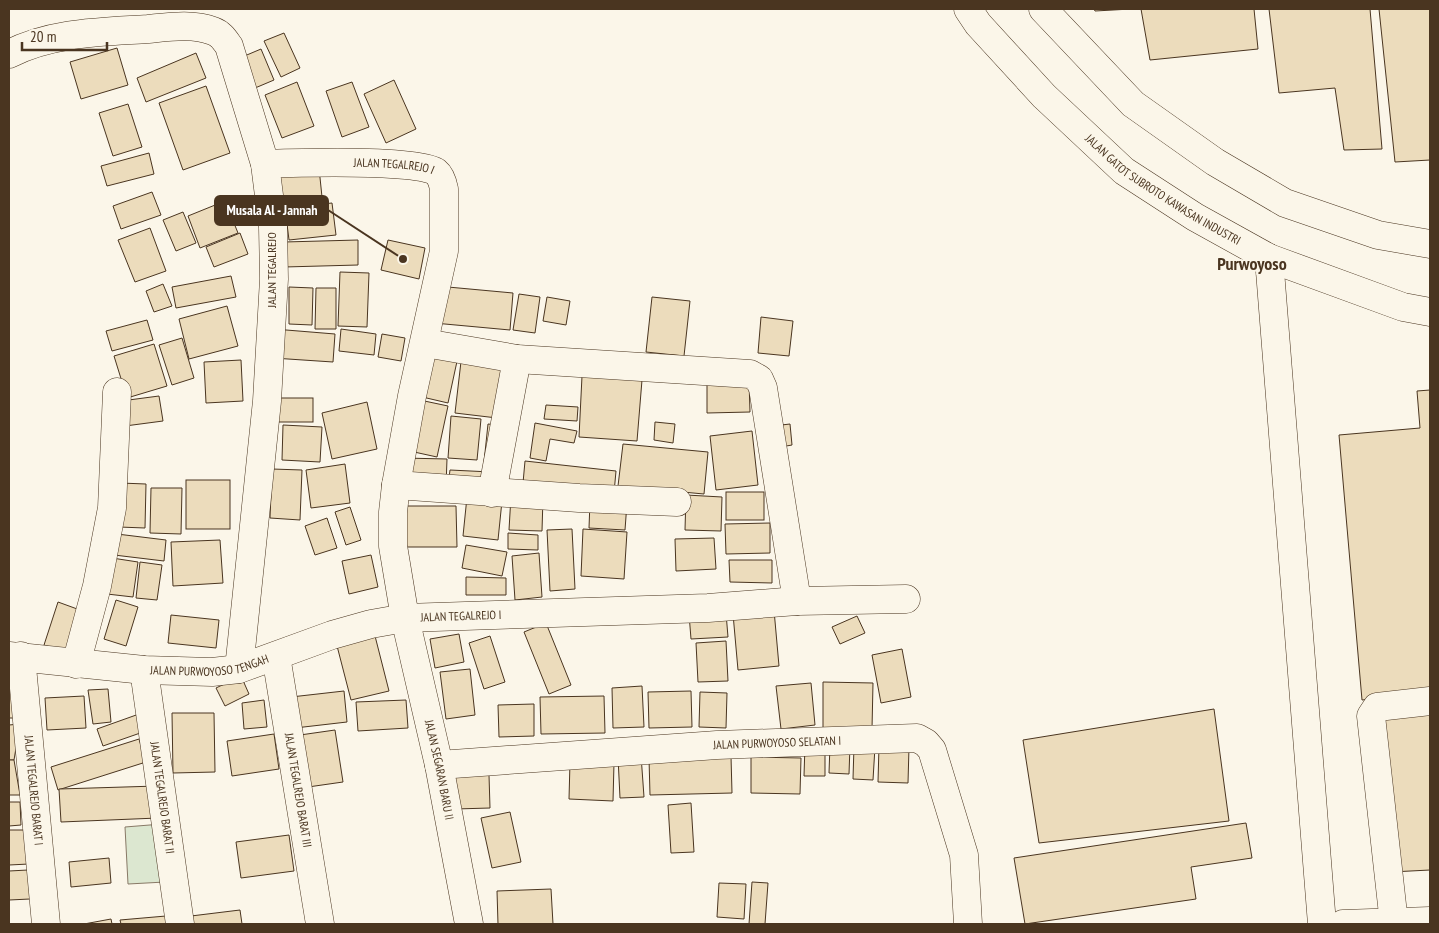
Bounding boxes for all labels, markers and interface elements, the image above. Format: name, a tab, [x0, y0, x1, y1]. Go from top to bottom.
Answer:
scale bar	[22, 20, 108, 52]
text: 20 m	[30, 27, 56, 46]
street label: JALAN GATOT SUBROTO KAWASAN INDUSTRI	[1082, 130, 1243, 248]
street label: JALAN TEGALREJO I	[352, 155, 437, 177]
callout: Musala Al - Jannah	[215, 196, 328, 225]
text: Musala Al - Jannah	[226, 201, 318, 219]
street label: JALAN TEGALREJO	[264, 232, 279, 309]
district label: Purwoyoso	[1217, 252, 1287, 275]
street label: JALAN TEGALREJO I	[419, 607, 502, 625]
street label: JALAN PURWOYOSO TENGAH	[149, 651, 271, 679]
street label: JALAN SEGARAN BARU II	[422, 717, 457, 821]
street label: JALAN TEGALREJO BARAT III	[282, 731, 315, 849]
street label: JALAN PURWOYOSO SELATAN I	[712, 733, 841, 752]
street label: JALAN TEGALREJO BARAT I	[21, 734, 47, 846]
street label: JALAN TEGALREJO BARAT II	[147, 740, 178, 855]

